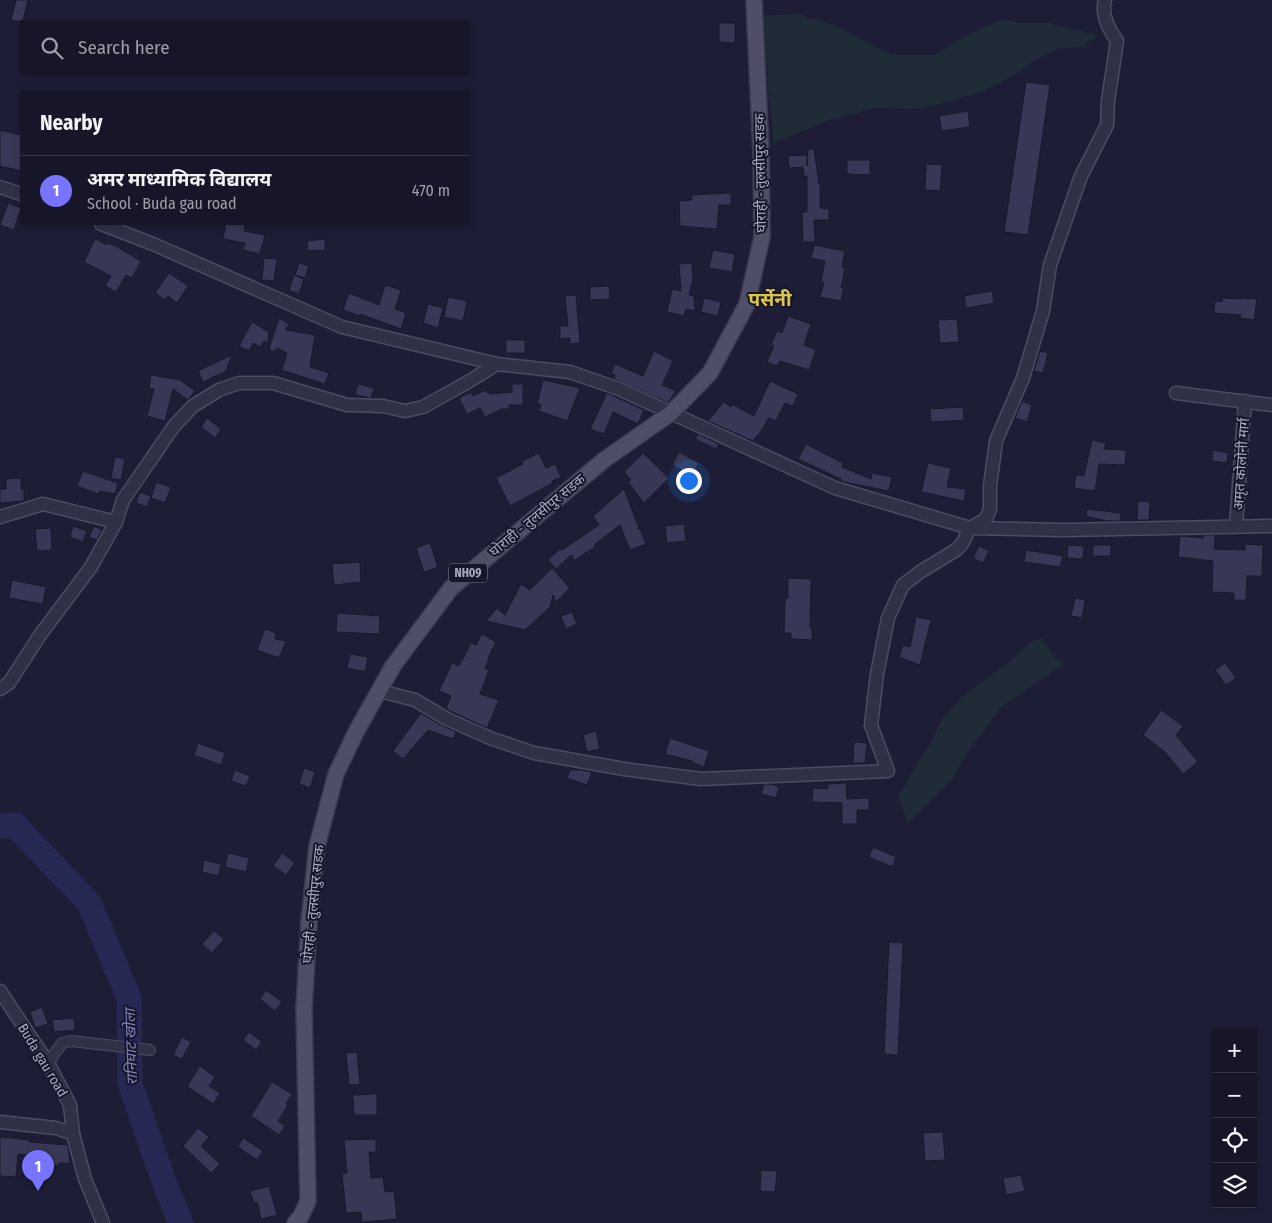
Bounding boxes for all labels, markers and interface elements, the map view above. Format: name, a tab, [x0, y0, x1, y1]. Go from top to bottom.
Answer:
search box	[20, 20, 470, 75]
icon: search	[38, 34, 66, 62]
text: Search here	[78, 36, 170, 59]
text: Nearby	[40, 110, 102, 136]
street label: घोराही - तुलसीपुर सडक	[751, 113, 771, 233]
text: अमर माध्यामिक विद्यालय	[87, 168, 271, 191]
text: 1	[53, 181, 59, 200]
text: 470 m	[412, 181, 450, 200]
text: School · Buda gau road	[87, 194, 237, 213]
district label: पर्सेनी	[749, 288, 792, 311]
street label: अमृत कोलोनी मार्ग	[1230, 416, 1254, 511]
your location	[676, 468, 702, 494]
street label: घोराही - तुलसीपुर सडक	[486, 470, 589, 561]
road number: NH09	[449, 564, 487, 582]
street label: घोराही - तुलसीपुर सडक	[299, 844, 329, 964]
water label: रानिघाट खोला	[121, 1005, 141, 1085]
street label: Buda gau road	[14, 1021, 71, 1100]
map controls	[1212, 1028, 1257, 1208]
button: +	[1212, 1028, 1257, 1073]
button: −	[1212, 1073, 1257, 1118]
button: locate	[1212, 1118, 1257, 1163]
pin: 1	[22, 1150, 54, 1191]
button: layers	[1212, 1163, 1257, 1208]

